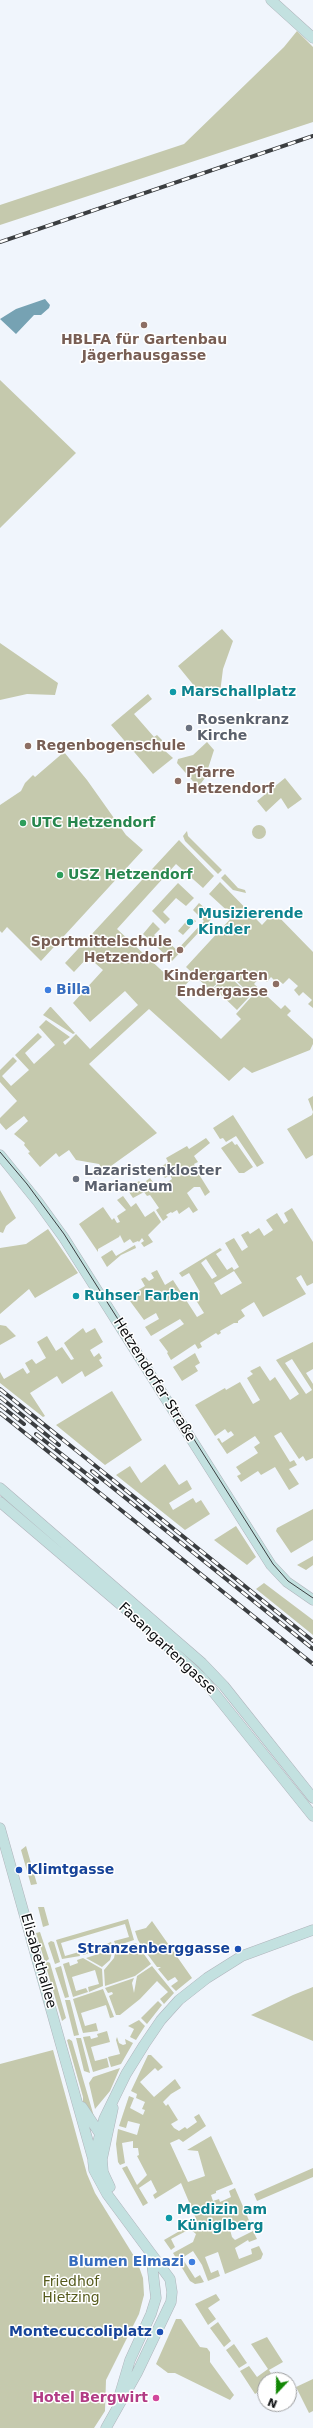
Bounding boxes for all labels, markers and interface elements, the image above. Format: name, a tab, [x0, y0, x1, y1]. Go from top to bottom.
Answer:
marker: HBLFA für Gartenbau Jägerhausgasse	[139, 320, 149, 330]
place label: HBLFA für Gartenbau Jägerhausgasse	[61, 332, 227, 364]
place label: Marschallplatz	[181, 684, 296, 700]
marker: Marschallplatz	[168, 687, 178, 697]
place label: Rosenkranz Kirche	[197, 712, 289, 744]
marker: Rosenkranz Kirche	[184, 723, 194, 733]
place label: Regenbogenschule	[36, 738, 186, 754]
marker: Regenbogenschule	[23, 741, 33, 751]
place label: Pfarre Hetzendorf	[186, 765, 274, 798]
marker: Pfarre Hetzendorf	[173, 776, 183, 786]
place label: UTC Hetzendorf	[31, 815, 155, 831]
marker: UTC Hetzendorf	[18, 818, 28, 828]
place label: USZ Hetzendorf	[68, 867, 193, 883]
marker: USZ Hetzendorf	[55, 870, 65, 880]
place label: Musizierende Kinder	[198, 906, 303, 938]
marker: Musizierende Kinder	[185, 917, 195, 927]
place label: Sportmittelschule Hetzendorf	[31, 934, 172, 966]
marker: Sportmittelschule Hetzendorf	[175, 945, 185, 955]
place label: Kindergarten Endergasse	[163, 968, 268, 1000]
marker: Kindergarten Endergasse	[271, 979, 281, 989]
place label: Billa	[56, 982, 91, 998]
marker: Billa	[43, 985, 53, 995]
place label: Lazaristenkloster Marianeum	[84, 1163, 221, 1196]
marker: Lazaristenkloster Marianeum	[71, 1174, 81, 1184]
place label: Ruhser Farben	[84, 1288, 199, 1304]
marker: Ruhser Farben	[71, 1291, 81, 1301]
street label: Hetzendorfer Straße	[109, 1315, 199, 1445]
street label: Fasangartengasse	[115, 1600, 219, 1698]
place label: Klimtgasse	[27, 1862, 114, 1878]
marker: Klimtgasse	[14, 1865, 24, 1875]
street label: Elisabethallee	[16, 1912, 60, 2010]
place label: Stranzenberggasse	[77, 1941, 230, 1957]
marker: Stranzenberggasse	[233, 1944, 243, 1954]
place label: Medizin am Küniglberg	[177, 2202, 267, 2234]
marker: Medizin am Küniglberg	[164, 2213, 174, 2223]
place label: Blumen Elmazi	[68, 2254, 184, 2270]
marker: Blumen Elmazi	[187, 2257, 197, 2267]
park label: Friedhof Hietzing	[42, 2274, 100, 2306]
place label: Montecuccoliplatz	[9, 2324, 152, 2340]
marker: Montecuccoliplatz	[155, 2327, 165, 2337]
north arrow	[257, 2372, 297, 2412]
place label: Hotel Bergwirt	[32, 2390, 148, 2406]
marker: Hotel Bergwirt	[151, 2393, 161, 2403]
text: N	[266, 2395, 279, 2410]

